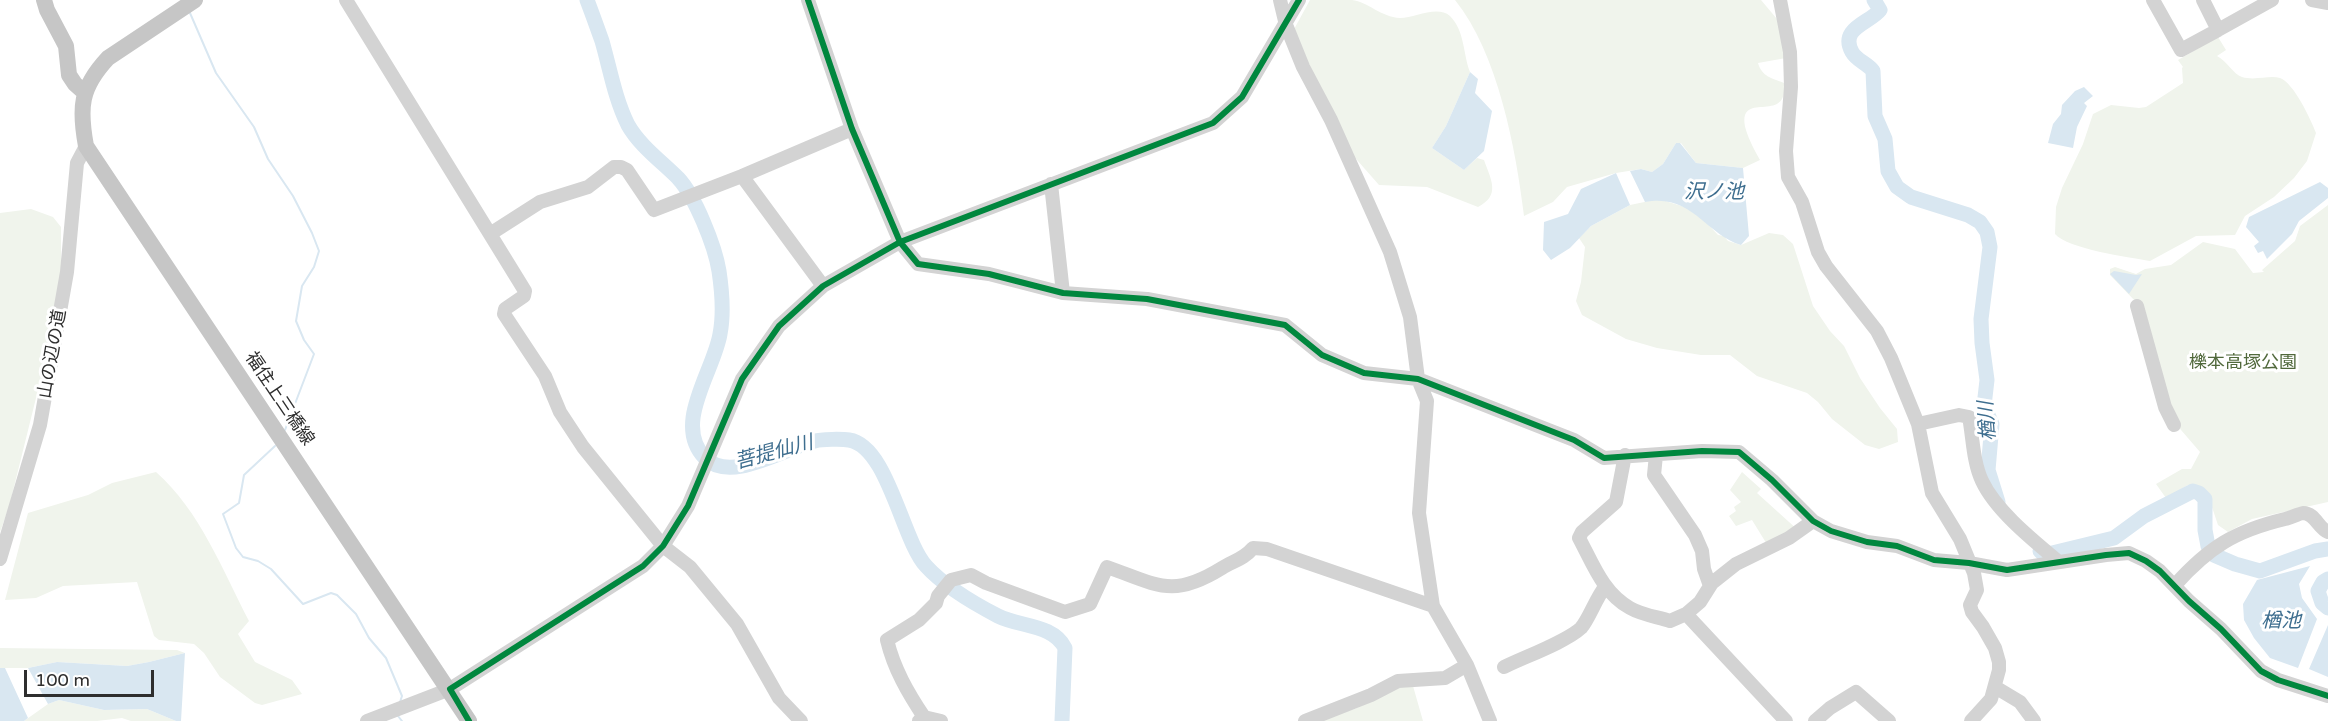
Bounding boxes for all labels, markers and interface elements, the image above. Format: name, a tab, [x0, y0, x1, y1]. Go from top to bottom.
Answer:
water label: 沢ノ池	[1684, 181, 1744, 205]
street label: 山の辺の道	[35, 308, 71, 400]
street label: 福住上三橋線	[240, 348, 318, 450]
park label: 櫟本高塚公園	[2189, 352, 2297, 374]
water label: 楢川	[1975, 400, 2001, 442]
water label: 菩提仙川	[732, 431, 816, 475]
water label: 楢池	[2261, 610, 2301, 634]
scale bar	[27, 658, 158, 696]
text: 100 m	[35, 669, 90, 691]

